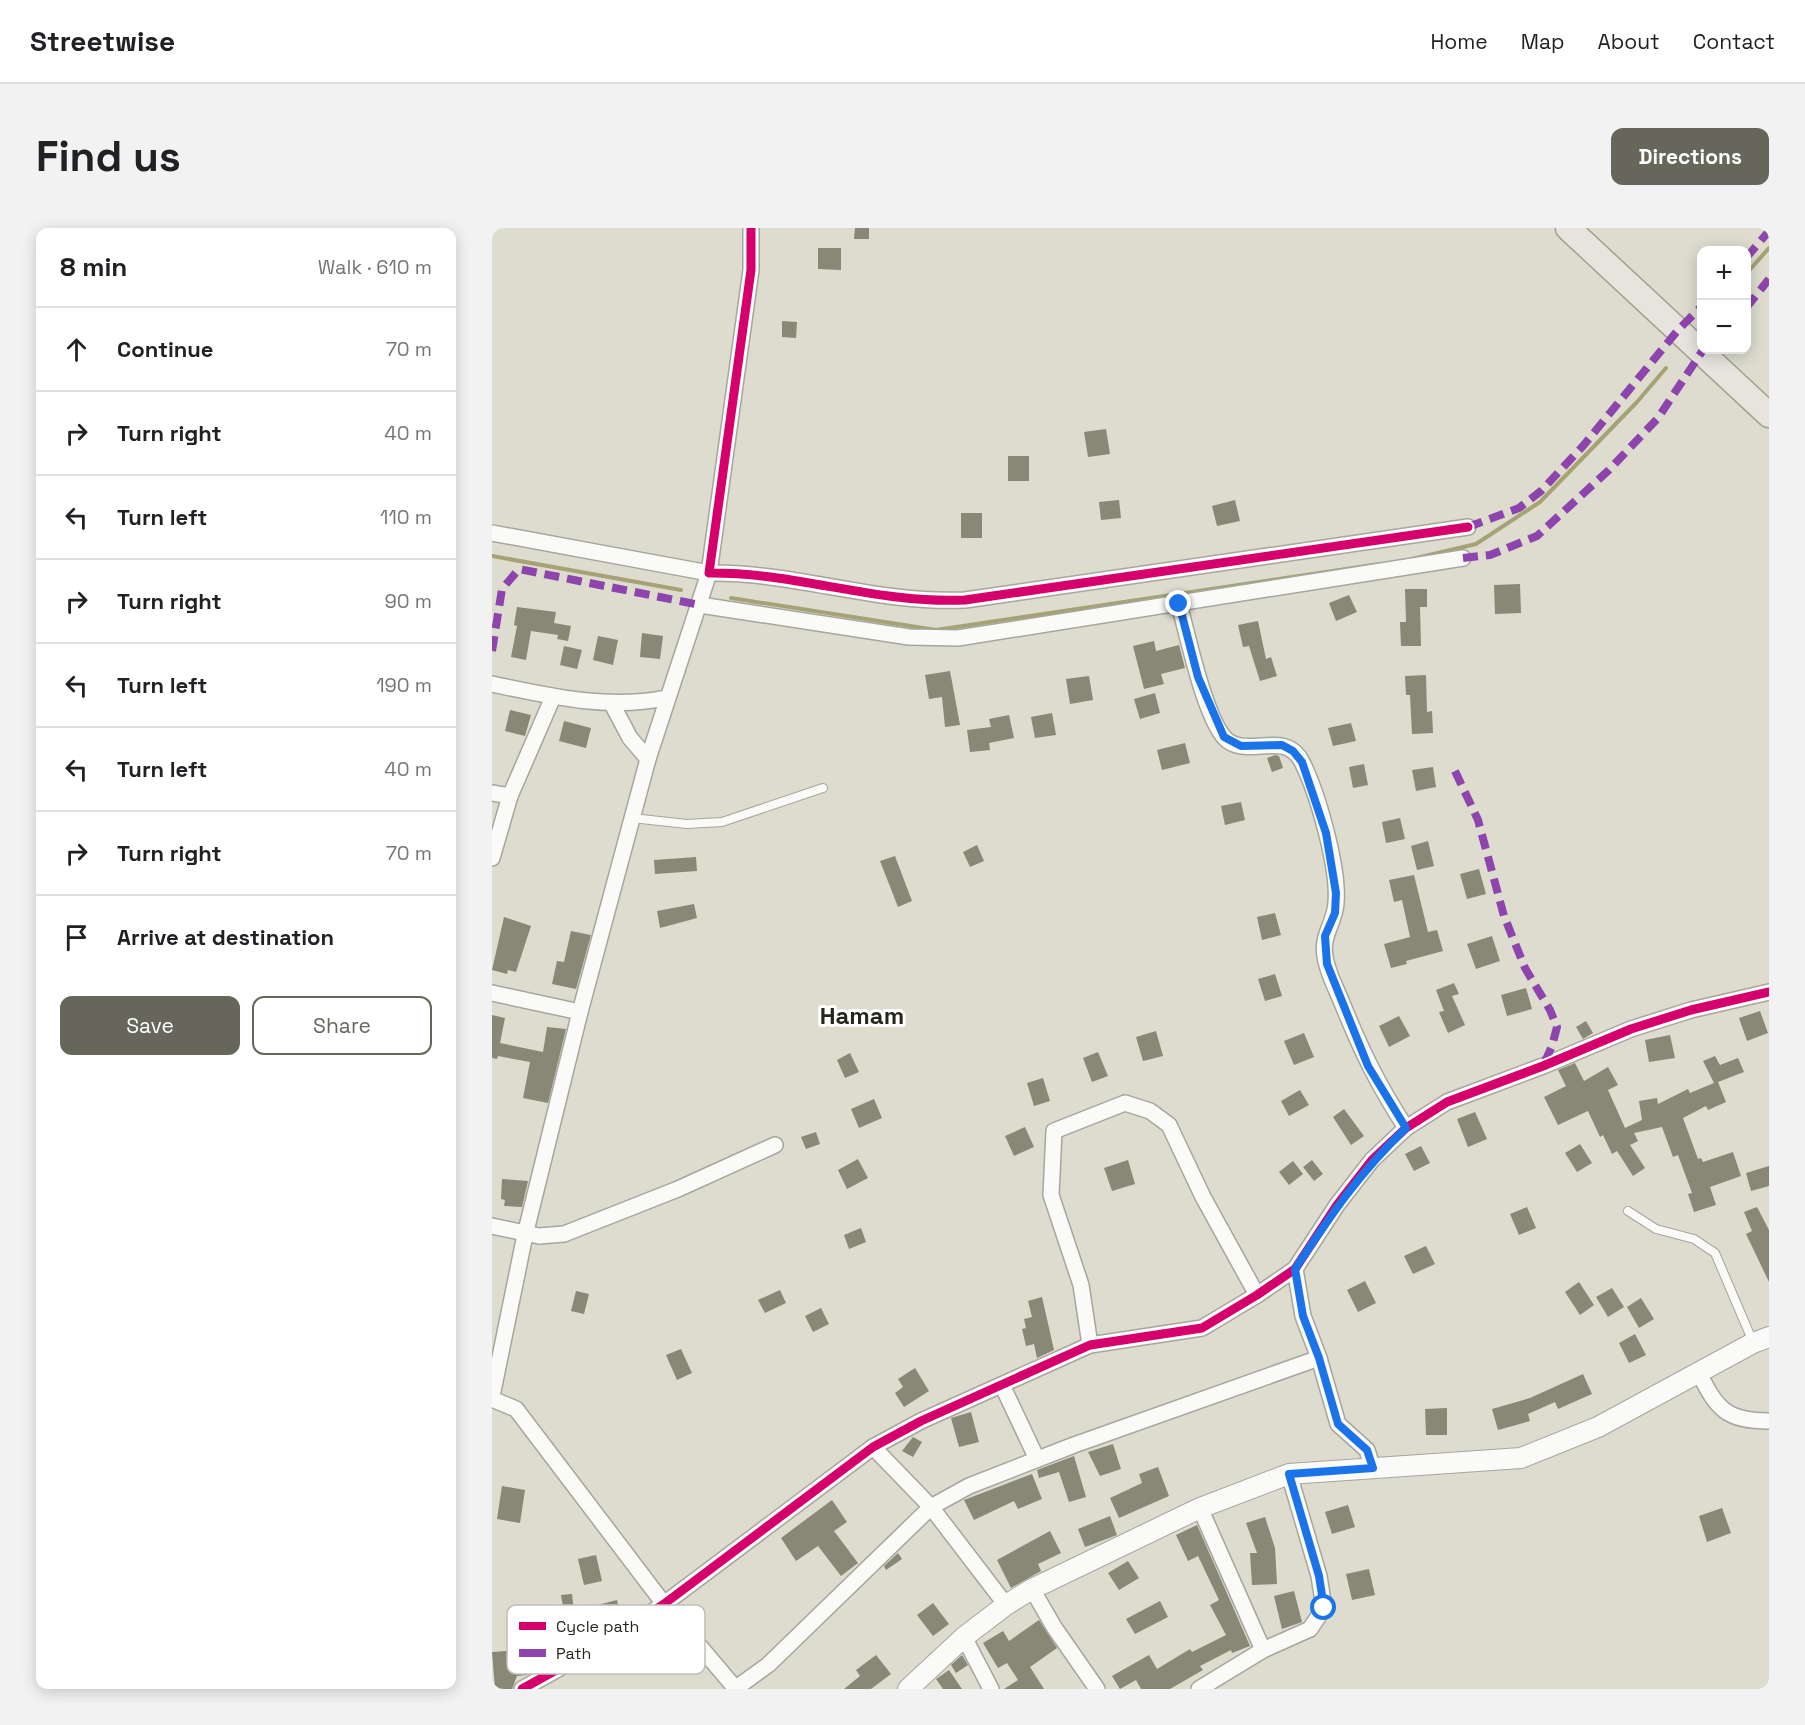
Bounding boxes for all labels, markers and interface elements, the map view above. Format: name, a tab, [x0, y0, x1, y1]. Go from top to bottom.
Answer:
text: Streetwise	[30, 23, 175, 59]
text: Home	[1430, 28, 1488, 55]
text: Map	[1521, 28, 1565, 55]
text: About	[1598, 28, 1660, 55]
text: Contact	[1693, 28, 1775, 55]
button: Directions	[1611, 128, 1769, 185]
text: Find us	[36, 130, 181, 183]
map controls	[1697, 246, 1751, 354]
button: +	[1697, 246, 1751, 300]
text: 8 min	[60, 250, 127, 284]
text: Walk · 610 m	[318, 254, 432, 280]
button: −	[1697, 300, 1751, 354]
icon: ahead	[60, 333, 93, 366]
text: Continue	[117, 335, 213, 363]
text: 70 m	[386, 336, 432, 362]
icon: right	[60, 417, 93, 450]
text: Turn right	[117, 419, 222, 447]
text: 40 m	[384, 420, 432, 446]
icon: left	[60, 501, 93, 534]
text: Turn left	[117, 503, 207, 531]
text: 110 m	[380, 504, 432, 530]
icon: right	[60, 585, 93, 618]
text: Turn right	[117, 587, 222, 615]
text: 90 m	[385, 588, 432, 614]
route end	[1165, 590, 1191, 616]
icon: left	[60, 669, 93, 702]
text: Turn left	[117, 671, 207, 699]
text: 190 m	[376, 672, 432, 698]
icon: left	[60, 753, 93, 786]
text: Turn left	[117, 755, 207, 783]
text: 40 m	[384, 756, 432, 782]
icon: right	[60, 837, 93, 870]
text: Turn right	[117, 839, 222, 867]
text: 70 m	[386, 840, 432, 866]
icon: arrive	[60, 921, 93, 954]
text: Arrive at destination	[117, 923, 334, 951]
button: Save	[60, 996, 240, 1055]
button: Share	[252, 996, 432, 1055]
district label: Hamam	[820, 1000, 904, 1031]
route start	[1310, 1594, 1336, 1620]
legend	[507, 1605, 705, 1674]
text: Cycle path	[556, 1616, 639, 1637]
text: Path	[556, 1643, 591, 1664]

